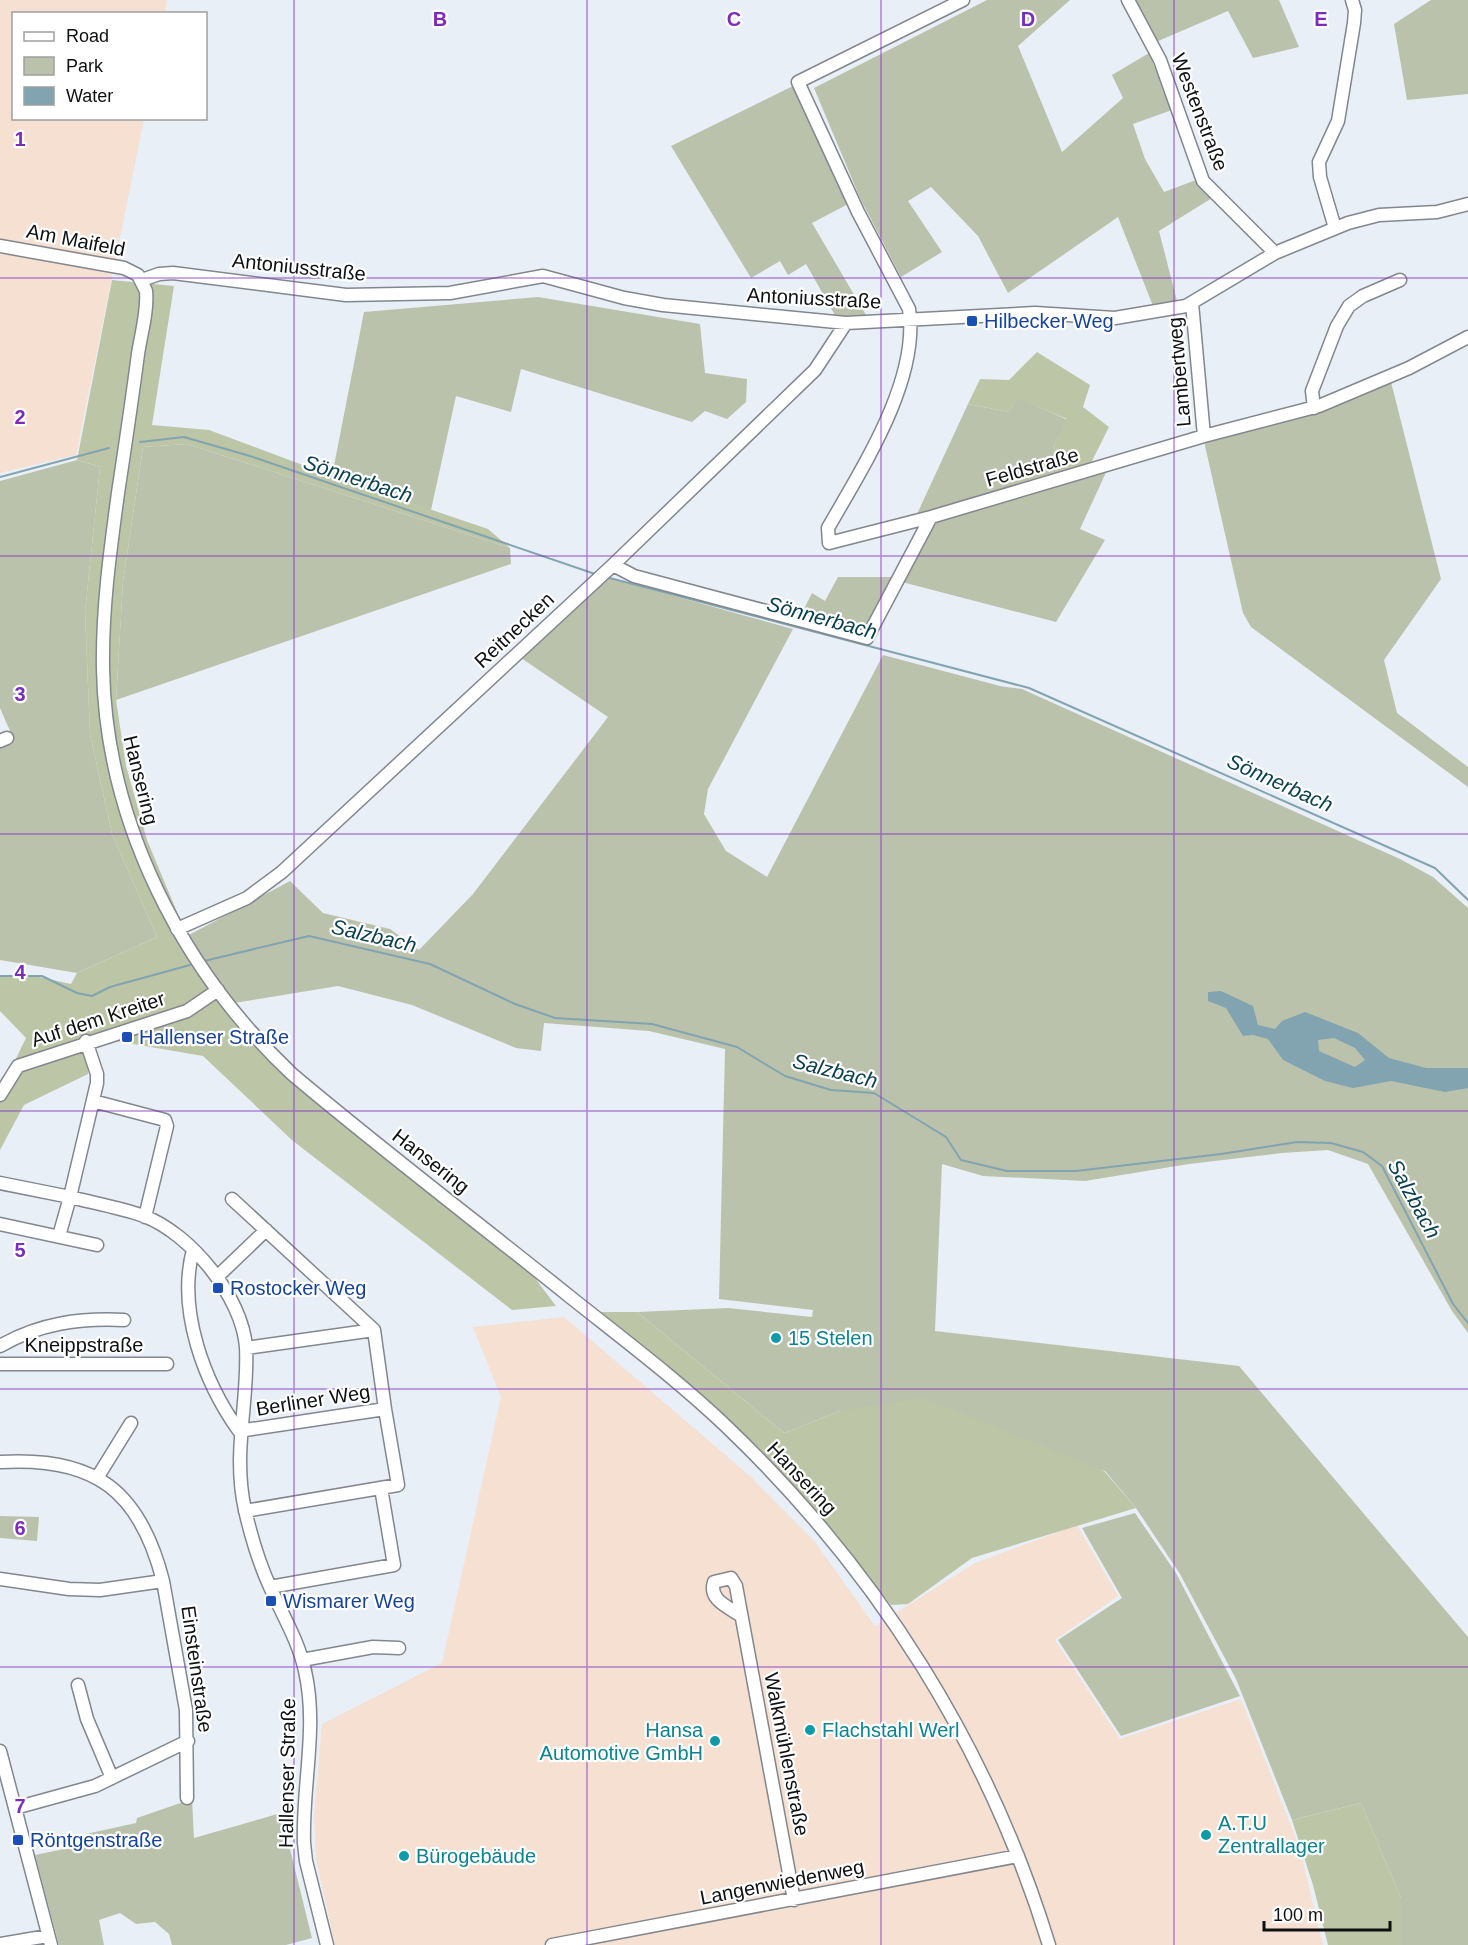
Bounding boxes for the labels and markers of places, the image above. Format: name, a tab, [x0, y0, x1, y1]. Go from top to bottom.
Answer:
place label: Hilbecker Weg	[984, 310, 1114, 332]
marker: Hilbecker Weg	[965, 314, 979, 328]
place label: Hallenser Straße	[139, 1026, 289, 1048]
marker: Hallenser Straße	[120, 1030, 134, 1044]
place label: Rostocker Weg	[230, 1277, 366, 1299]
marker: Rostocker Weg	[211, 1281, 225, 1295]
place label: 15 Stelen	[788, 1327, 873, 1349]
marker: 15 Stelen	[769, 1331, 783, 1345]
place label: Wismarer Weg	[283, 1590, 415, 1612]
marker: Wismarer Weg	[264, 1594, 278, 1608]
place label: Hansa Automotive GmbH	[540, 1719, 704, 1764]
place label: Flachstahl Werl	[822, 1719, 959, 1741]
marker: Flachstahl Werl	[803, 1723, 817, 1737]
marker: Hansa Automotive GmbH	[708, 1734, 722, 1748]
place label: A.T.U Zentrallager	[1218, 1812, 1325, 1857]
marker: A.T.U Zentrallager	[1199, 1828, 1213, 1842]
place label: Röntgenstraße	[30, 1829, 162, 1851]
marker: Röntgenstraße	[11, 1833, 25, 1847]
place label: Bürogebäude	[416, 1845, 536, 1867]
marker: Bürogebäude	[397, 1849, 411, 1863]

